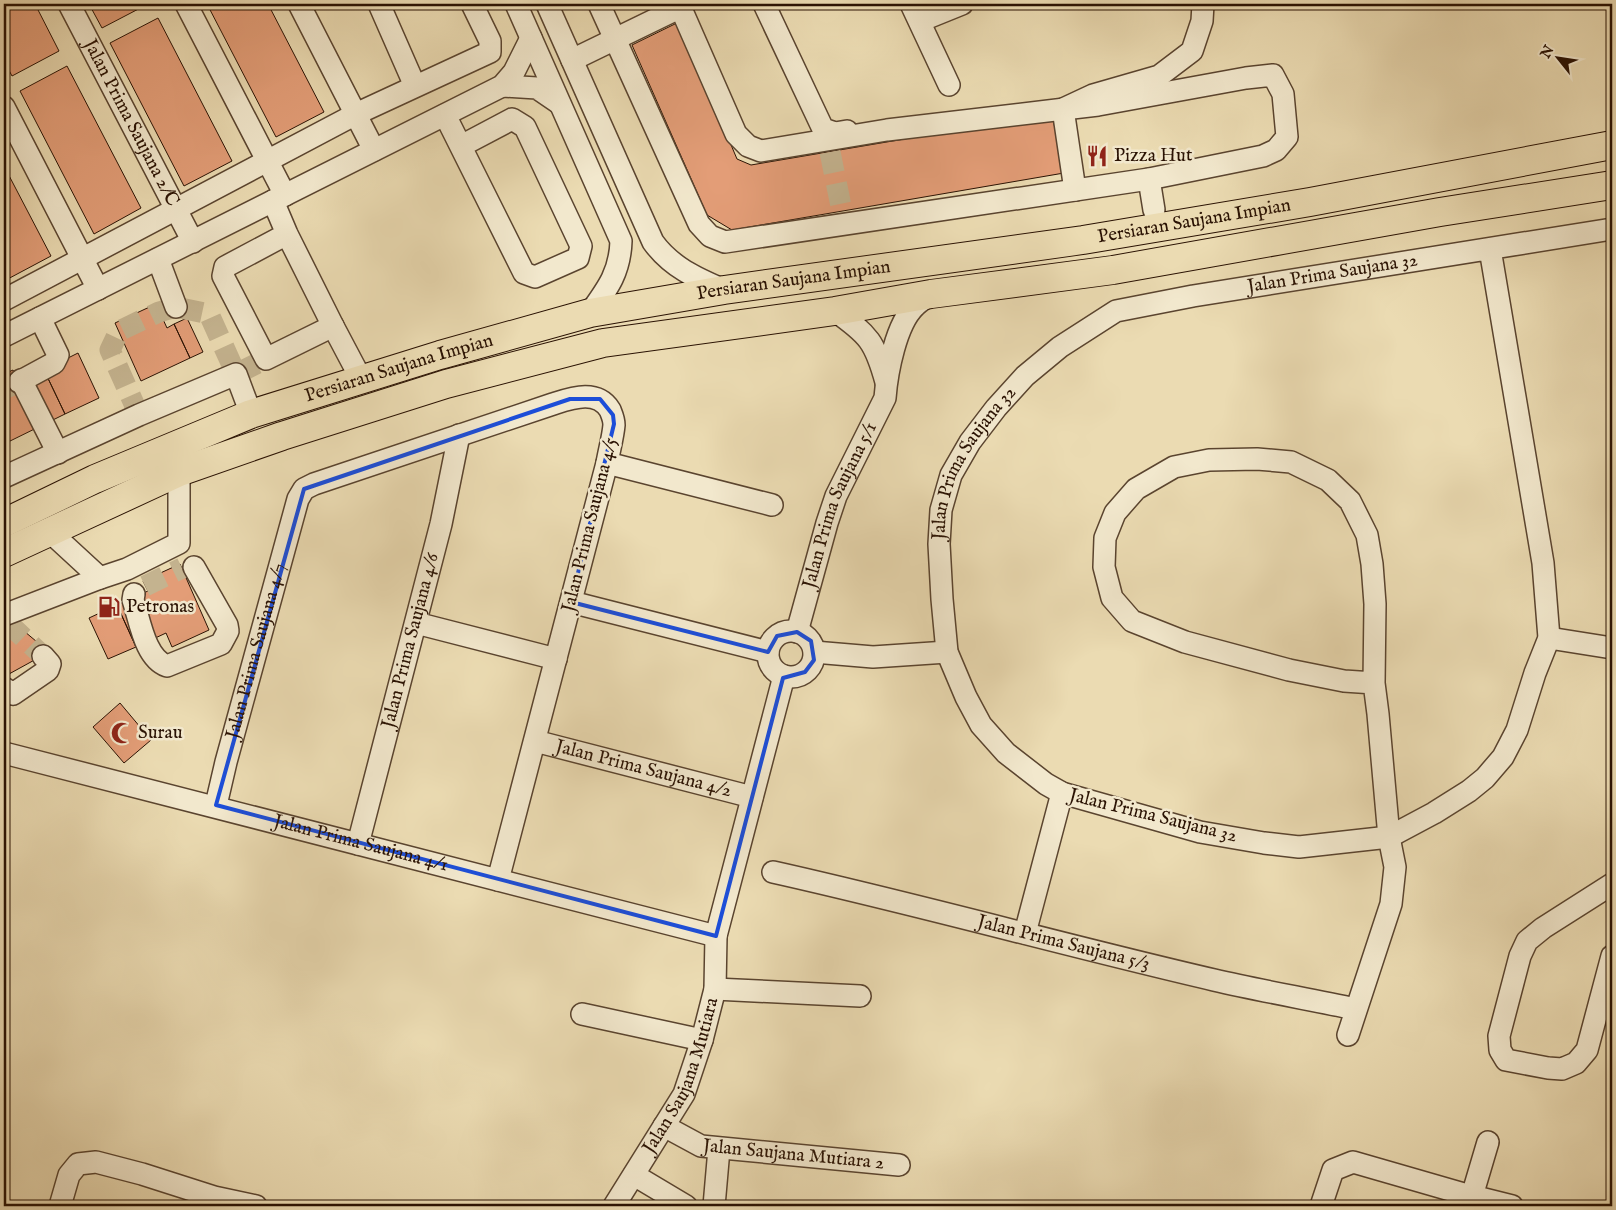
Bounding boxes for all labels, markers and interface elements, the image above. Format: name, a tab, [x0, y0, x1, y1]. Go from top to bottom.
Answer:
north arrow	[1534, 32, 1584, 82]
street label: Jalan Prima Saujana 2/C	[77, 33, 184, 211]
text: N	[1536, 42, 1558, 63]
restaurant icon: Pizza Hut	[1084, 143, 1110, 169]
place label: Pizza Hut	[1114, 144, 1193, 168]
street label: Persiaran Saujana Impian	[1096, 193, 1293, 249]
street label: Jalan Prima Saujana 32	[1243, 248, 1420, 299]
street label: Persiaran Saujana Impian	[695, 255, 892, 306]
street label: Persiaran Saujana Impian	[302, 329, 496, 408]
street label: Jalan Prima Saujana 32	[927, 381, 1022, 543]
street label: Jalan Prima Saujana 5/1	[797, 418, 883, 593]
street label: Jalan Prima Saujana 4/5	[556, 435, 623, 617]
street label: Jalan Prima Saujana 4/6	[376, 550, 445, 733]
street label: Jalan Prima Saujana 4/7	[220, 561, 292, 744]
fuel station icon: Petronas	[96, 594, 122, 620]
place label: Petronas	[126, 595, 194, 619]
mosque icon: Surau	[109, 720, 135, 746]
place label: Surau	[138, 721, 183, 745]
street label: Jalan Prima Saujana 4/2	[551, 734, 734, 803]
street label: Jalan Prima Saujana 32	[1065, 783, 1240, 848]
street label: Jalan Prima Saujana 4/1	[269, 809, 451, 878]
street label: Jalan Prima Saujana 5/3	[973, 909, 1152, 976]
street label: Jalan Saujana Mutiara	[636, 994, 725, 1160]
street label: Jalan Saujana Mutiara 2	[700, 1134, 885, 1176]

